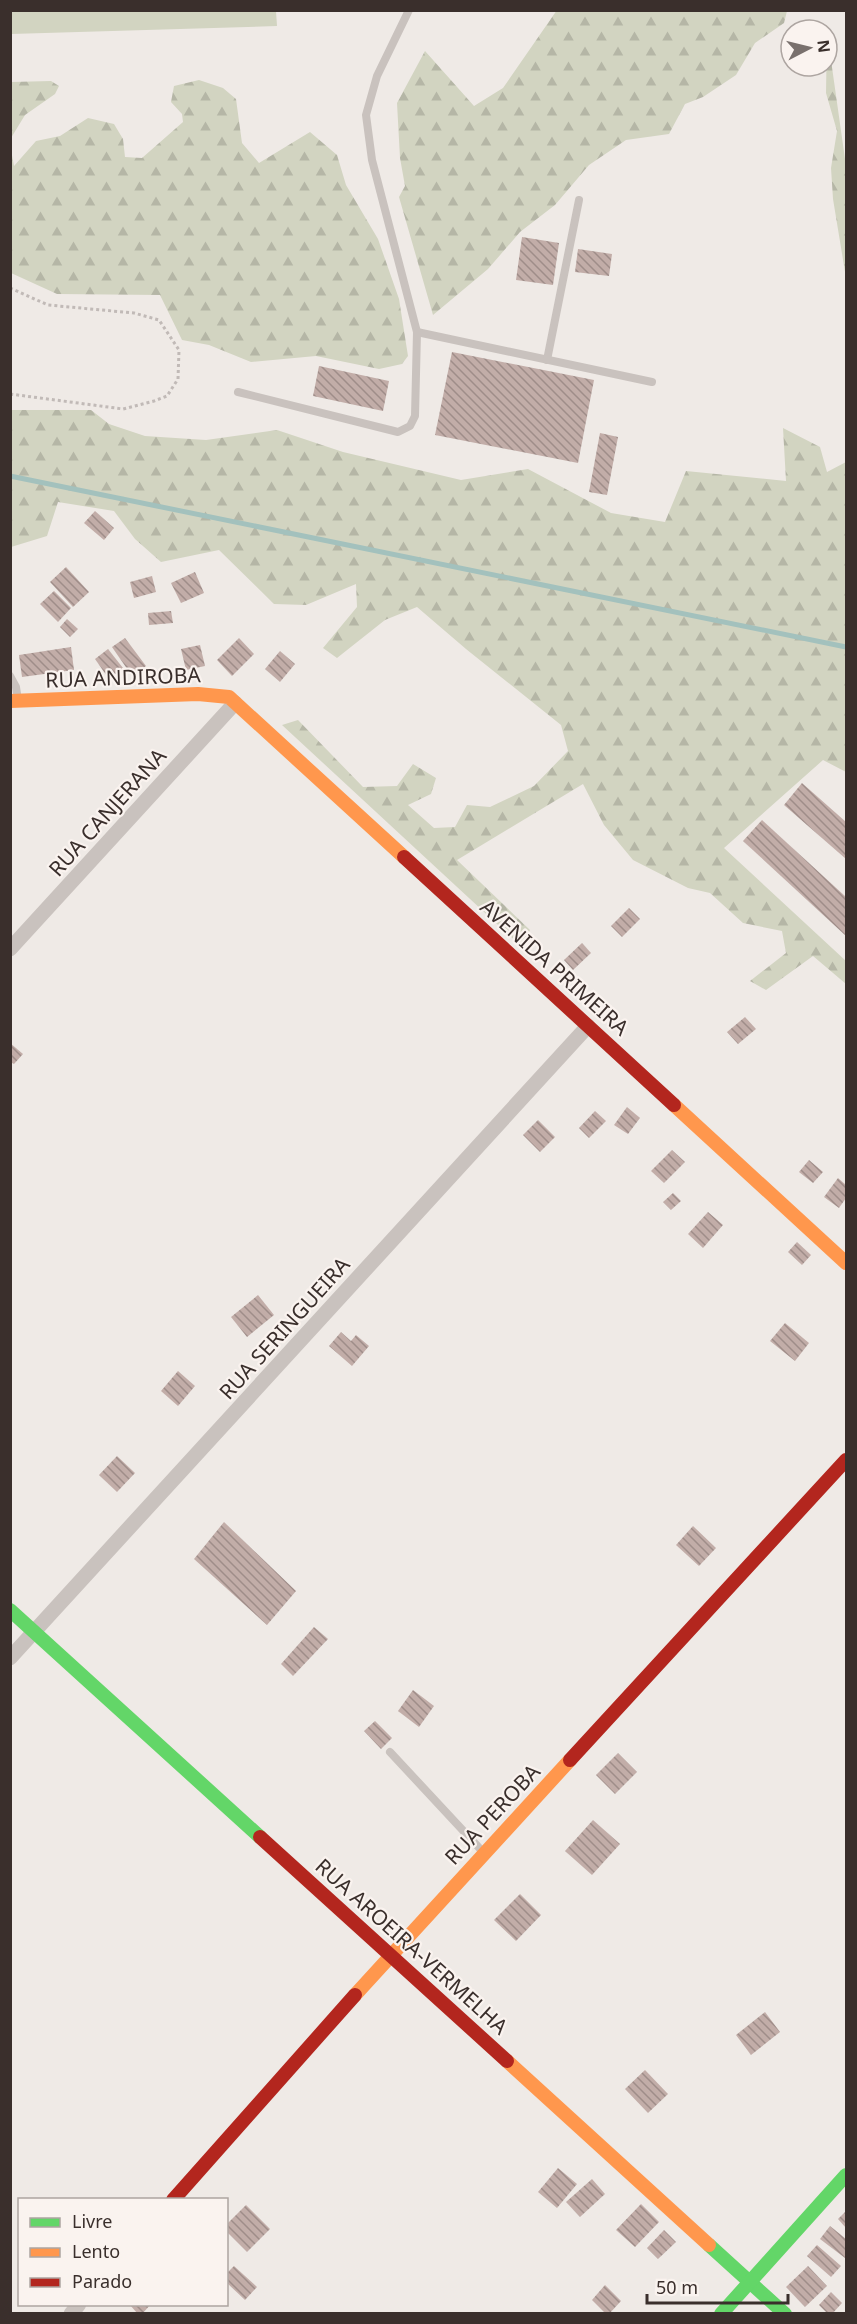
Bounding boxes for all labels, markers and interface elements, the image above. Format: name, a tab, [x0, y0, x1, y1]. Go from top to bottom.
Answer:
north arrow	[779, 18, 839, 78]
text: N	[812, 38, 836, 54]
street label: RUA ANDIROBA	[45, 660, 202, 694]
street label: RUA CANJERANA	[42, 742, 172, 882]
street label: AVENIDA PRIMEIRA	[475, 893, 636, 1042]
street label: RUA SERINGUEIRA	[213, 1250, 356, 1405]
street label: RUA PEROBA	[438, 1757, 546, 1870]
street label: RUA AROEIRA-VERMELHA	[310, 1852, 515, 2040]
legend	[18, 2198, 228, 2306]
text: Livre	[72, 2209, 112, 2233]
text: Lento	[72, 2239, 120, 2263]
scale bar	[647, 2267, 788, 2305]
text: Parado	[72, 2269, 132, 2293]
text: 50 m	[656, 2275, 698, 2299]

